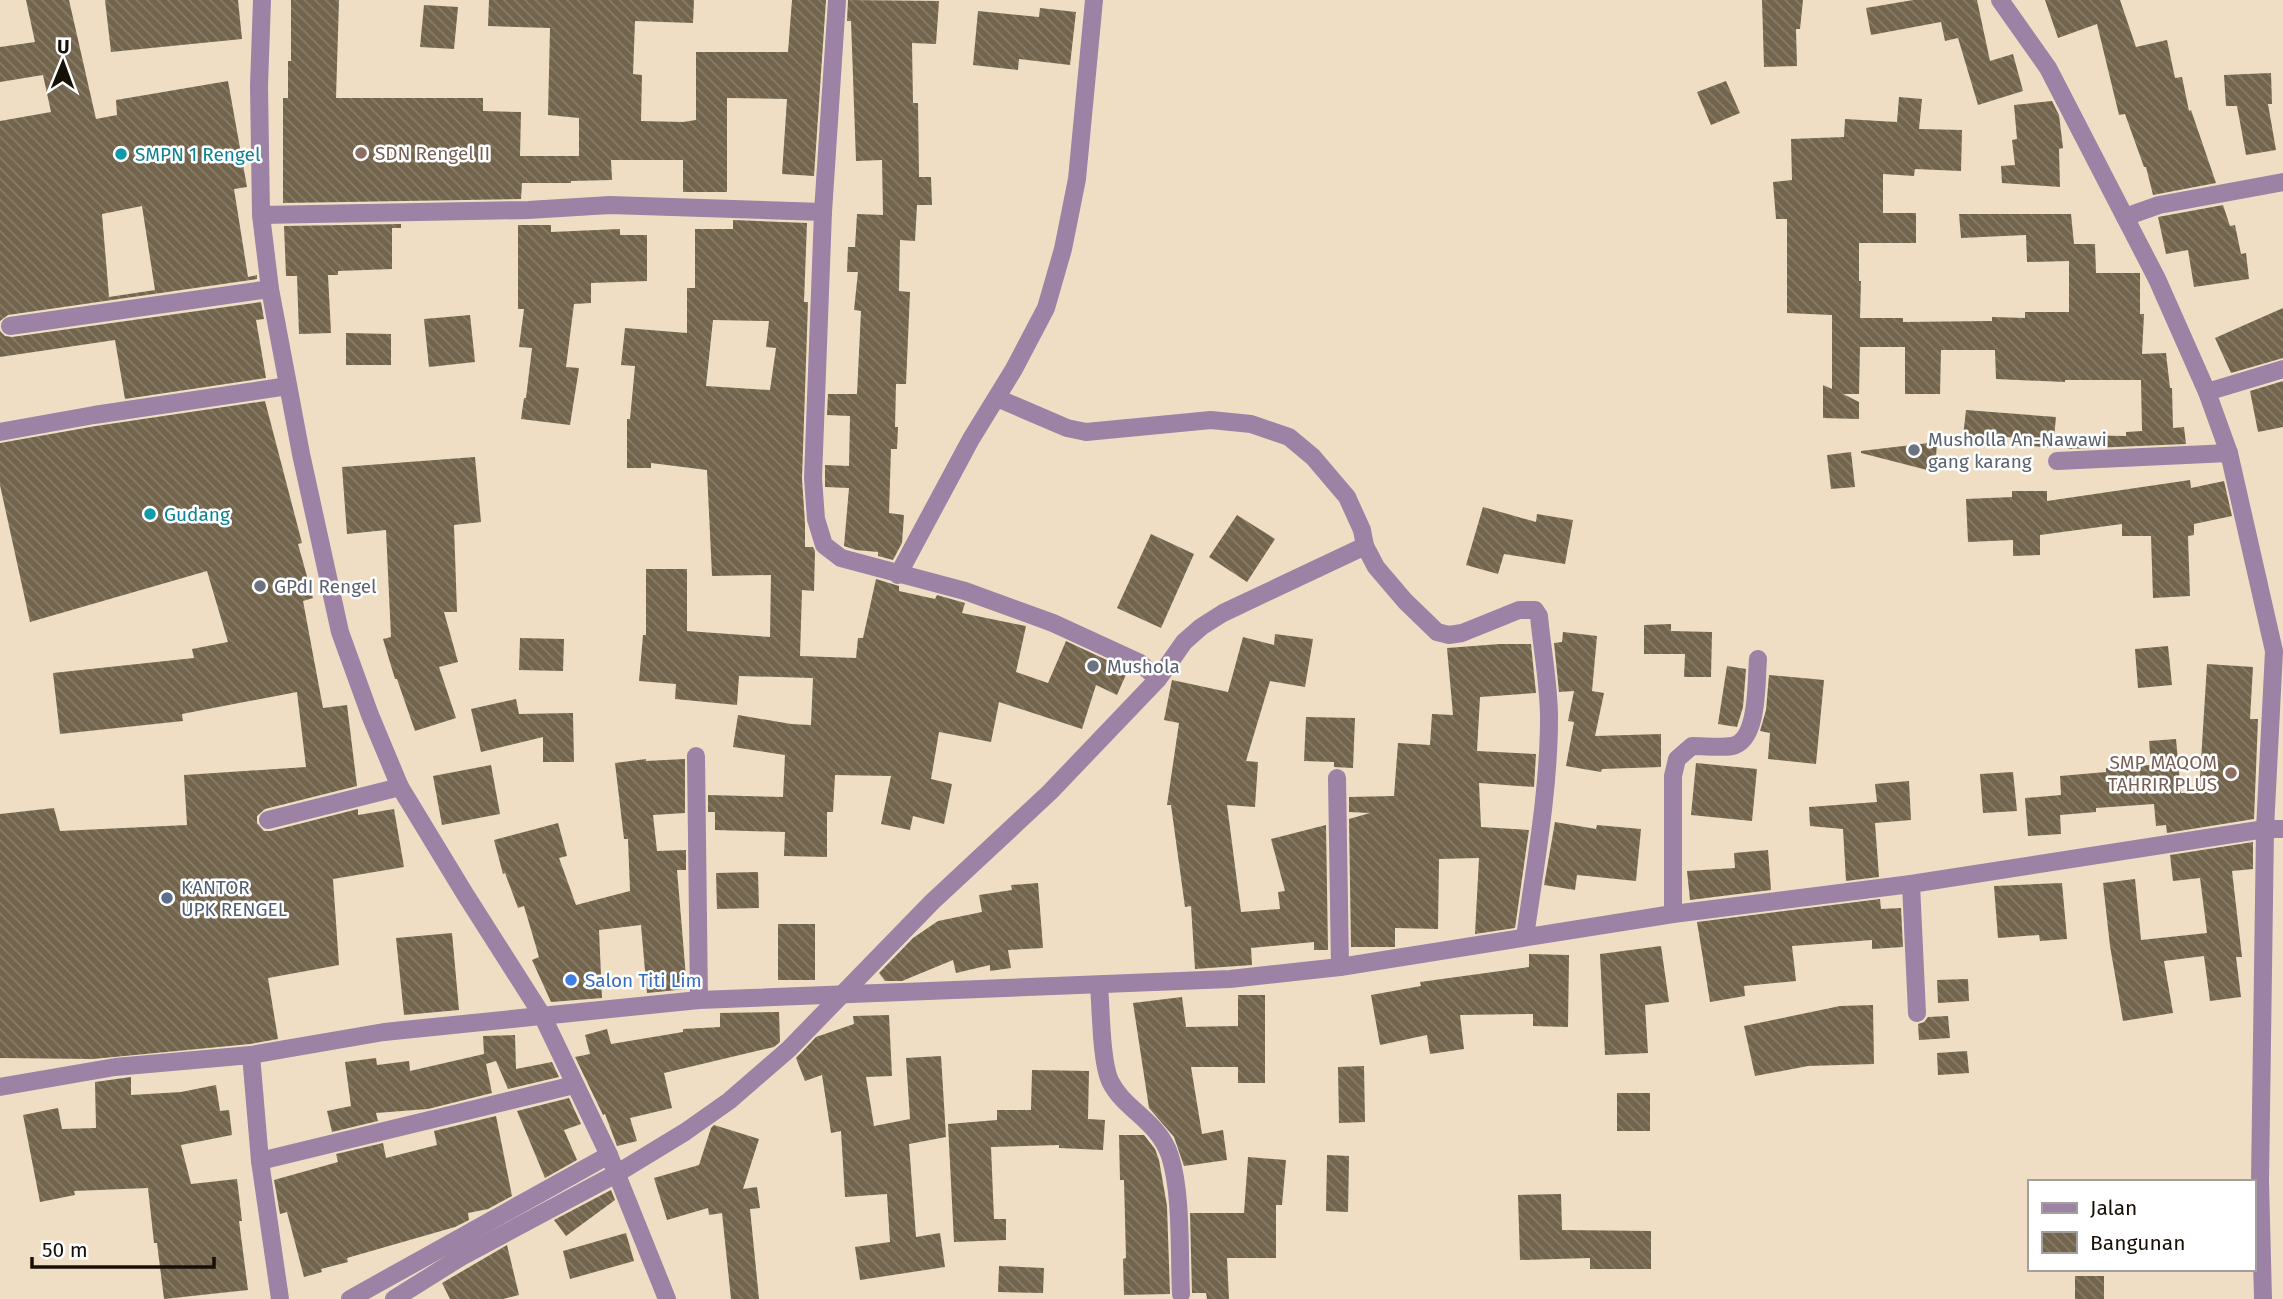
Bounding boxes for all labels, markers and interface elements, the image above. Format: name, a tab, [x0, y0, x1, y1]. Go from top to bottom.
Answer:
north arrow	[28, 28, 98, 98]
text: U	[57, 35, 70, 58]
place label: SDN Rengel II	[375, 142, 490, 165]
place label: SMPN 1 Rengel	[135, 143, 261, 166]
marker: SDN Rengel II	[353, 145, 369, 161]
marker: SMPN 1 Rengel	[113, 146, 129, 162]
place label: Musholla An-Nawawi gang karang	[1928, 428, 2107, 473]
marker: Musholla An-Nawawi gang karang	[1906, 442, 1922, 458]
place label: Gudang	[164, 503, 230, 526]
marker: Gudang	[142, 506, 158, 522]
place label: GPdI Rengel	[274, 575, 377, 598]
marker: GPdI Rengel	[252, 578, 268, 594]
place label: Mushola	[1107, 655, 1180, 678]
marker: Mushola	[1085, 658, 1101, 674]
place label: SMP MAQOM TAHRIR PLUS	[2108, 751, 2217, 796]
marker: SMP MAQOM TAHRIR PLUS	[2223, 765, 2239, 781]
place label: KANTOR UPK RENGEL	[181, 876, 288, 921]
marker: KANTOR UPK RENGEL	[159, 890, 175, 906]
place label: Salon Titi Lim	[585, 969, 702, 992]
marker: Salon Titi Lim	[563, 972, 579, 988]
legend	[2028, 1180, 2255, 1271]
text: Jalan	[2090, 1195, 2137, 1221]
scale bar	[32, 1226, 214, 1270]
text: Bangunan	[2090, 1230, 2185, 1256]
text: 50 m	[42, 1237, 88, 1263]

